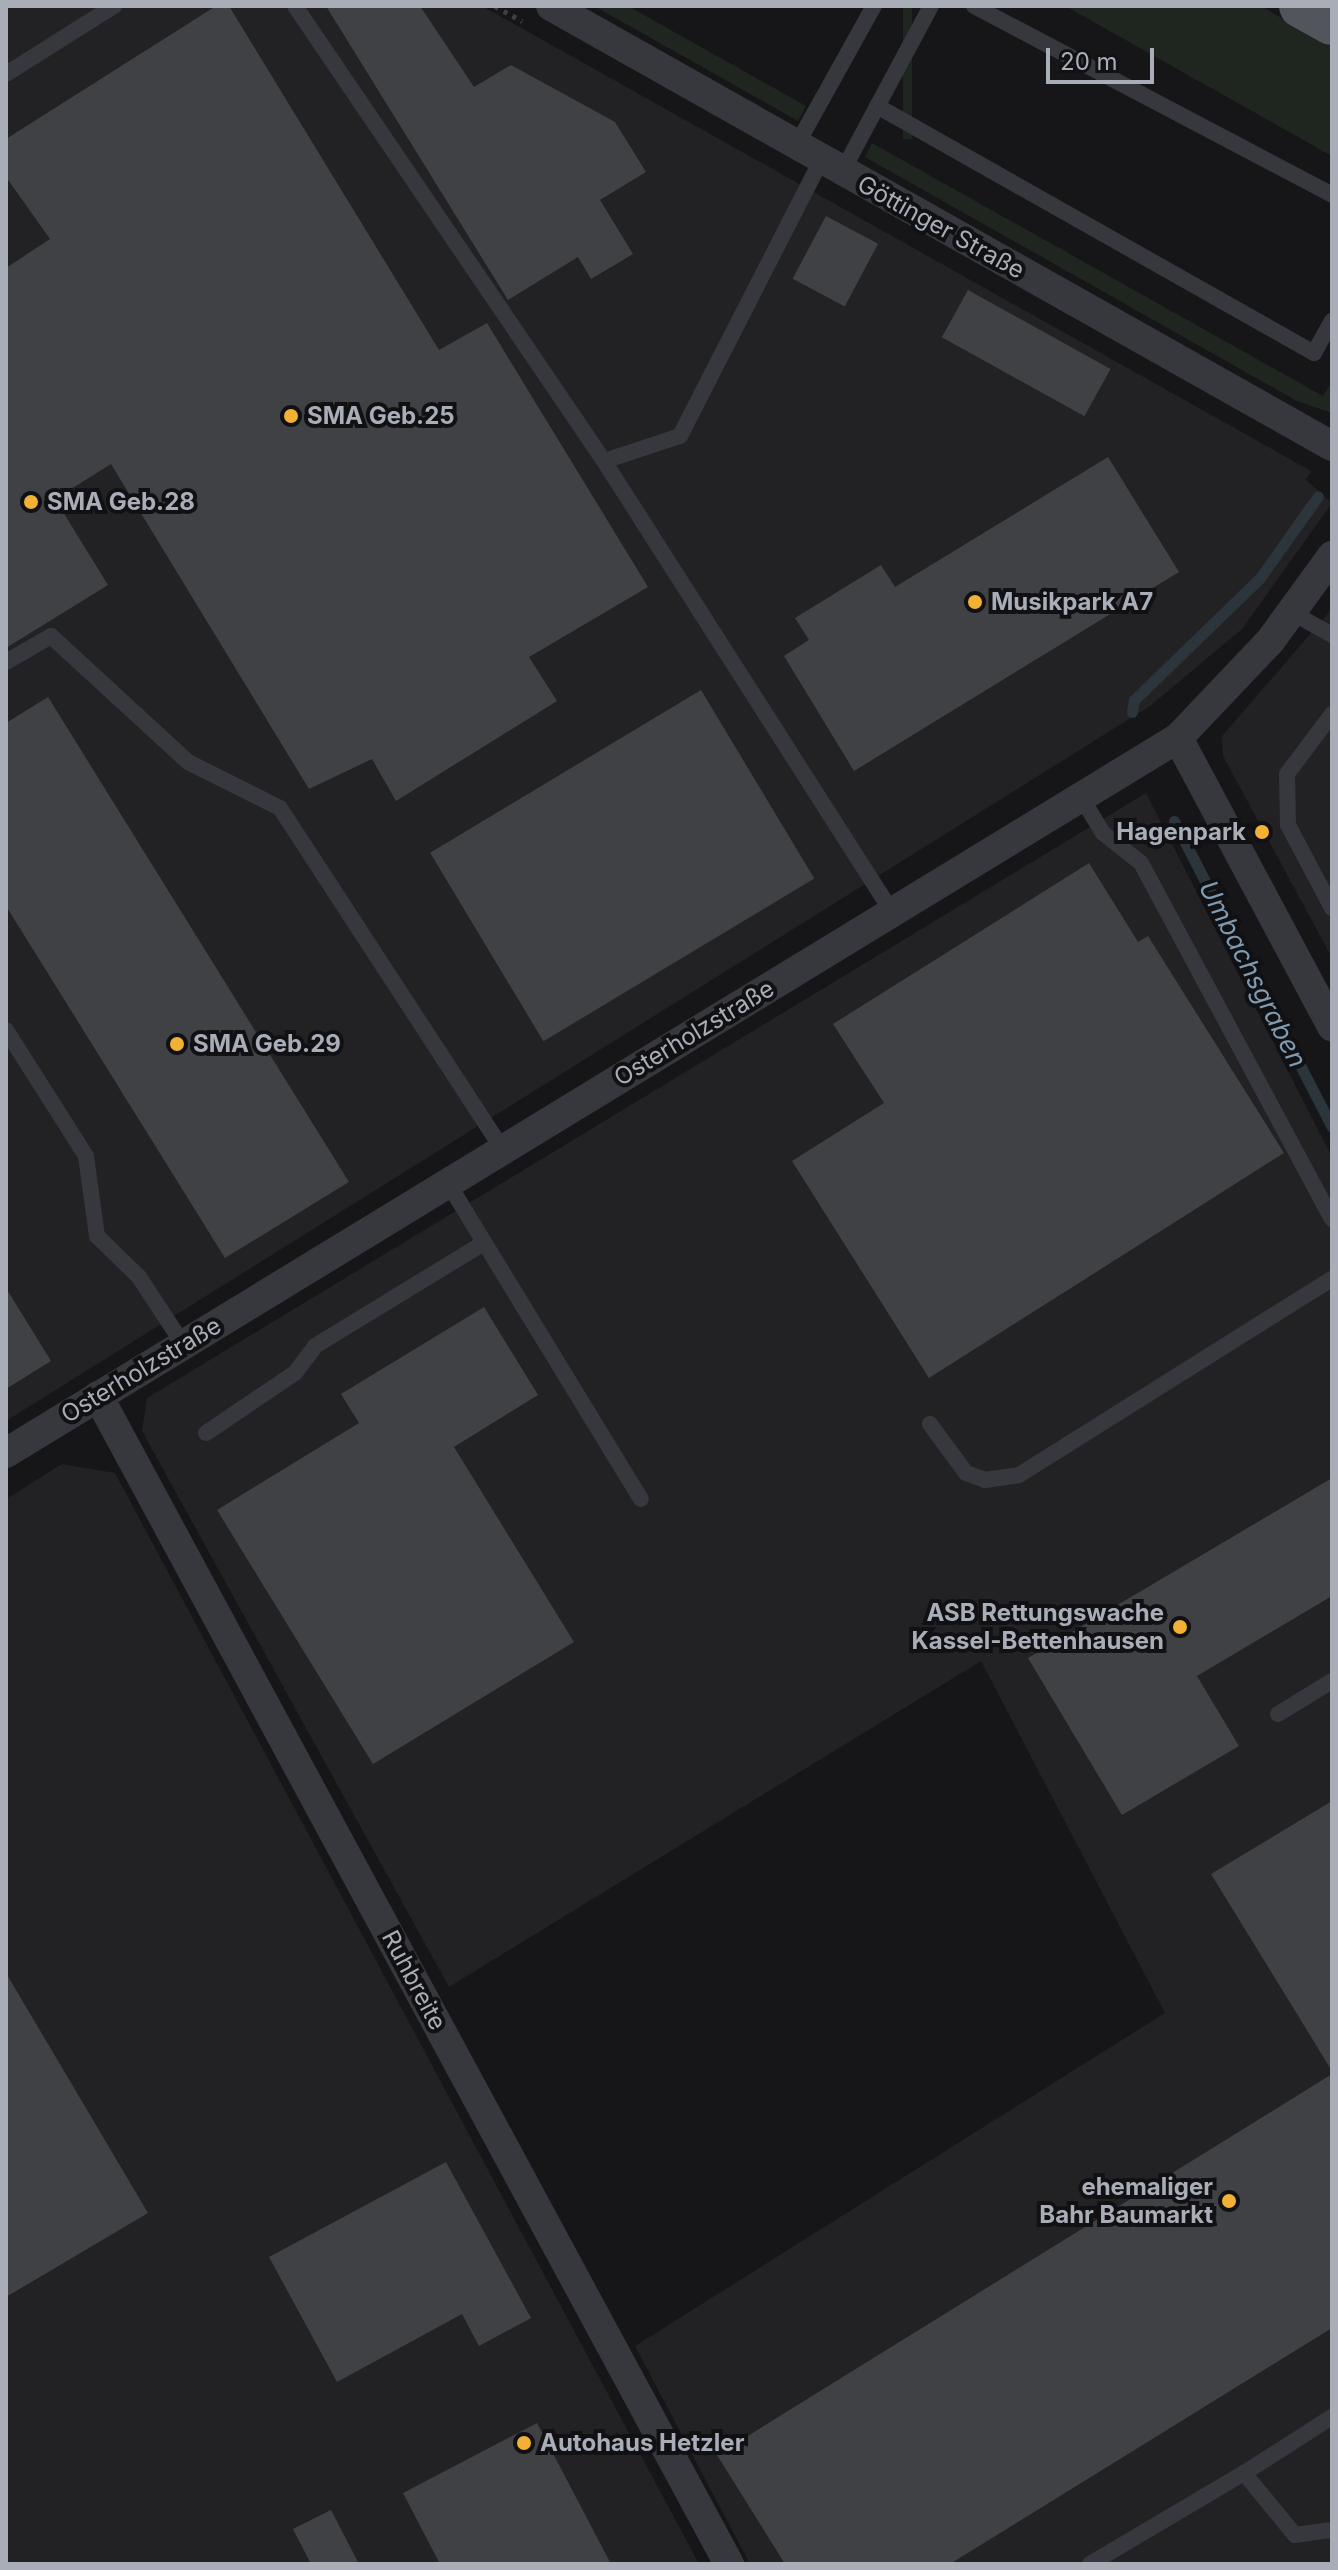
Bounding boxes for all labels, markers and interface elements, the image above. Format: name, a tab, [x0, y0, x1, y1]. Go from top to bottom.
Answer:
scale bar	[1050, 32, 1158, 82]
text: 20 m	[1060, 47, 1118, 76]
street label: Göttinger Straße	[852, 169, 1030, 285]
place label: SMA Geb.25	[307, 402, 455, 430]
marker: SMA Geb.25	[282, 407, 300, 425]
place label: SMA Geb.28	[47, 488, 195, 516]
marker: SMA Geb.28	[22, 493, 40, 511]
place label: Musikpark A7	[991, 588, 1153, 616]
marker: Musikpark A7	[966, 593, 984, 611]
place label: Hagenpark	[1116, 818, 1246, 846]
marker: Hagenpark	[1253, 823, 1271, 841]
water label: Umbachsgraben	[1192, 875, 1314, 1073]
street label: Osterholzstraße	[609, 974, 779, 1092]
place label: SMA Geb.29	[193, 1030, 341, 1058]
marker: SMA Geb.29	[168, 1035, 186, 1053]
street label: Osterholzstraße	[56, 1311, 226, 1429]
place label: ASB Rettungswache Kassel-Bettenhausen	[911, 1599, 1164, 1655]
marker: ASB Rettungswache Kassel-Bettenhausen	[1171, 1618, 1189, 1636]
street label: Ruhbreite	[376, 1925, 452, 2035]
place label: ehemaliger Bahr Baumarkt	[1039, 2173, 1213, 2229]
marker: ehemaliger Bahr Baumarkt	[1220, 2192, 1238, 2210]
place label: Autohaus Hetzler	[540, 2429, 744, 2457]
marker: Autohaus Hetzler	[515, 2434, 533, 2452]

